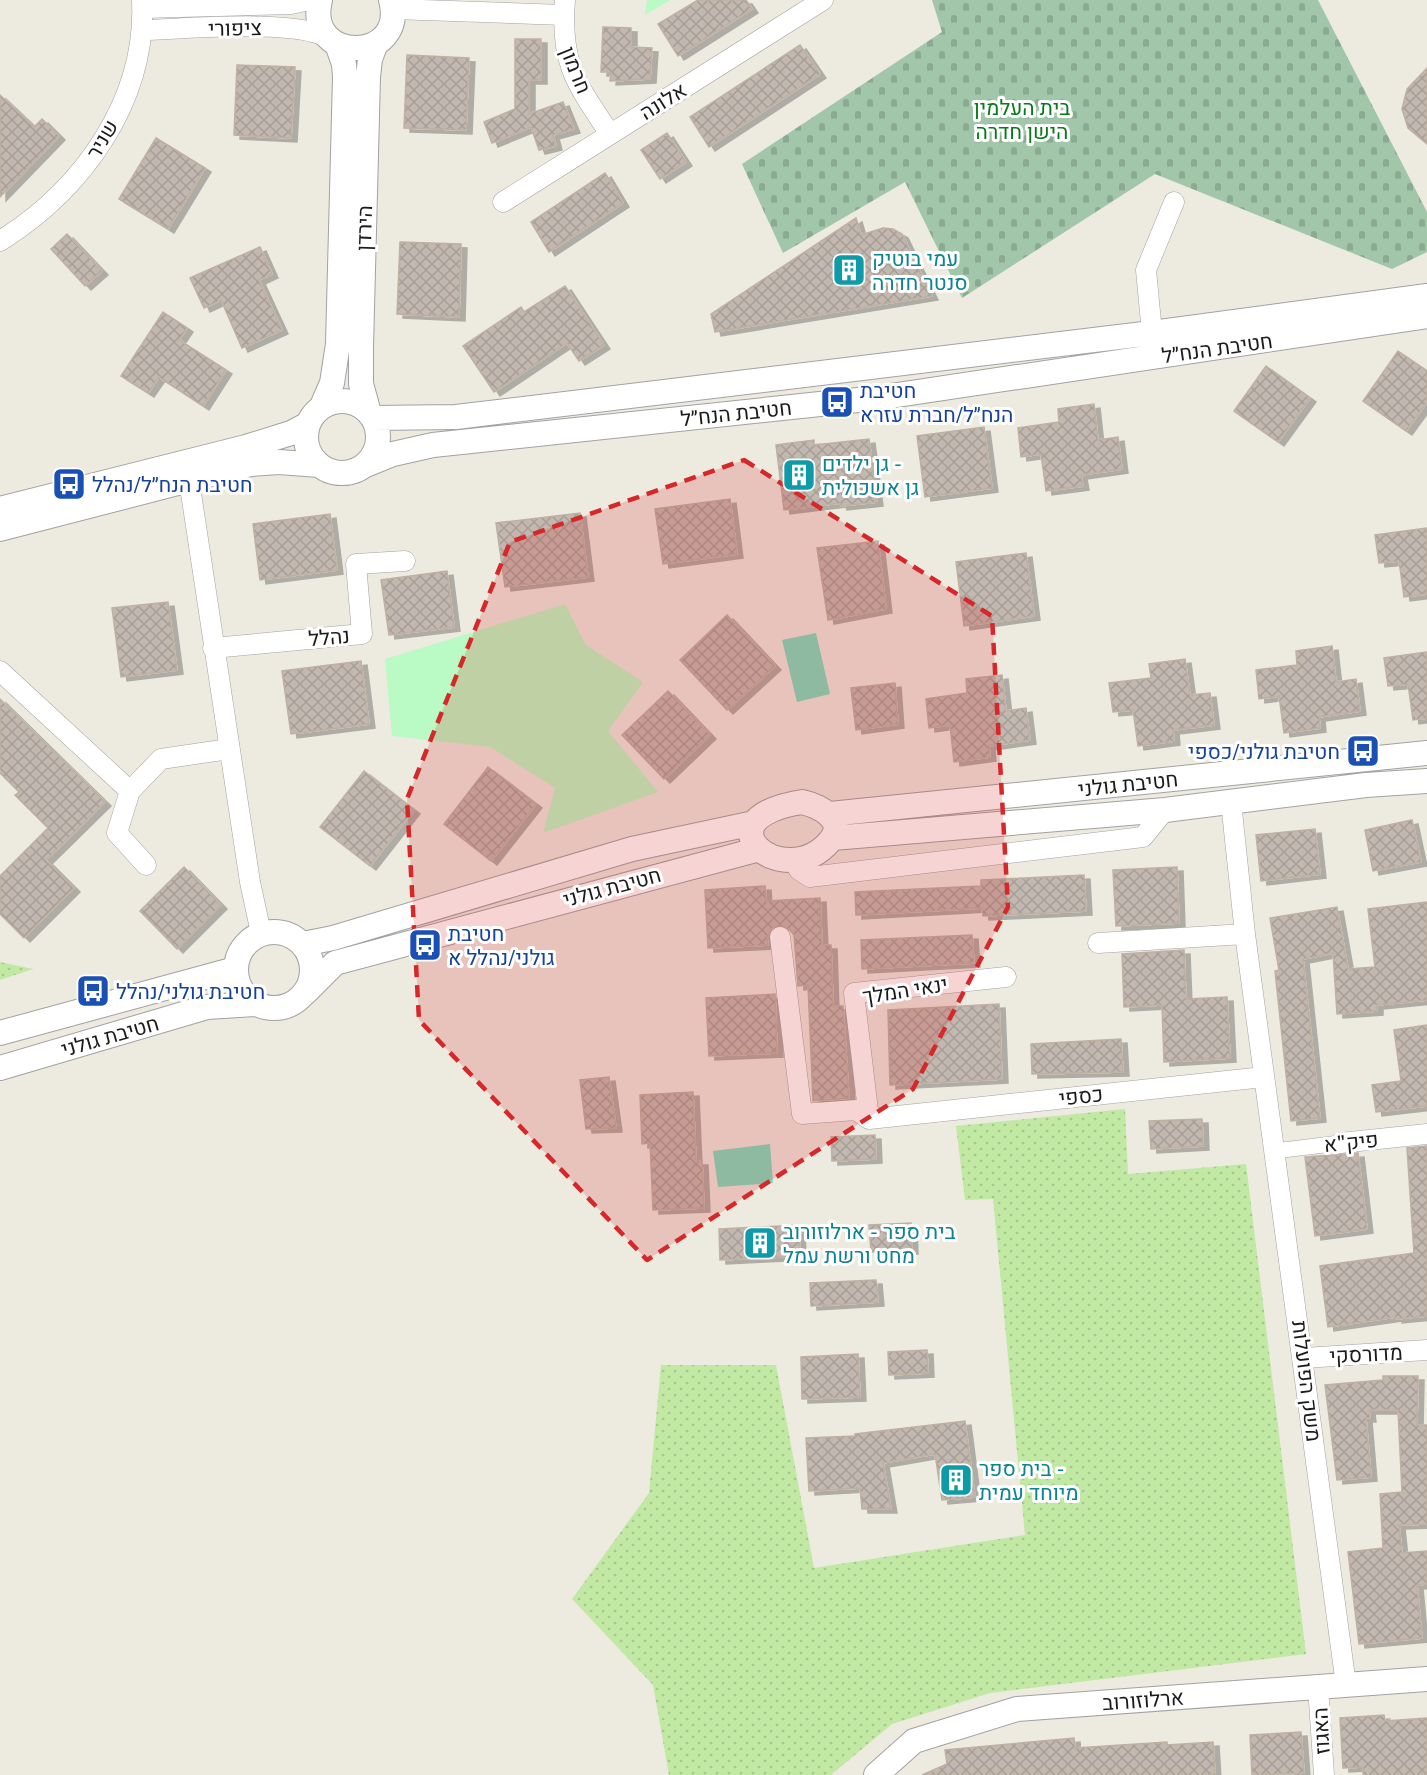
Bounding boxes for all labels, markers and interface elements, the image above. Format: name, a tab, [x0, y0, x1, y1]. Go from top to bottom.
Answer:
street label: ציפורי	[208, 15, 262, 41]
street label: חרמון	[555, 43, 597, 97]
street label: אלונה	[635, 77, 691, 125]
park label: בית העלמין הישן חדרה	[974, 95, 1070, 144]
street label: שניר	[81, 115, 123, 163]
street label: הירדן	[351, 205, 377, 251]
place label: עמי בוטיק סנטר חדרה	[872, 246, 968, 295]
building icon: עמי בוטיק סנטר חדרה	[831, 252, 867, 288]
street label: חטיבת הנח״ל	[1160, 328, 1274, 368]
place label: חטיבת הנח״ל/חברת עזרא	[860, 378, 1013, 427]
bus stop icon: חטיבת הנח״ל/חברת עזרא	[819, 384, 855, 420]
street label: חטיבת הנח״ל	[679, 395, 793, 431]
place label: גן ילדים - גן אשכולית	[822, 451, 919, 500]
building icon: גן ילדים - גן אשכולית	[781, 457, 817, 493]
bus stop icon: חטיבת הנח״ל/נהלל	[51, 466, 87, 502]
place label: חטיבת הנח״ל/נהלל	[92, 472, 253, 497]
street label: נהלל	[307, 623, 351, 651]
bus stop icon: חטיבת גולני/כספי	[1345, 733, 1381, 769]
place label: חטיבת גולני/כספי	[1188, 739, 1340, 764]
street label: חטיבת גולני	[1077, 766, 1179, 802]
street label: חטיבת גולני	[560, 862, 664, 912]
place label: חטיבת גולני/נהלל א	[448, 921, 555, 970]
bus stop icon: חטיבת גולני/נהלל א	[407, 927, 443, 963]
street label: ינאי המלך	[861, 971, 949, 1009]
bus stop icon: חטיבת גולני/נהלל	[75, 973, 111, 1009]
place label: חטיבת גולני/נהלל	[116, 979, 265, 1004]
street label: חטיבת גולני	[58, 1010, 162, 1062]
street label: כספי	[1058, 1081, 1104, 1111]
street label: פיק"א	[1322, 1127, 1380, 1157]
place label: בית ספר - ארלוזורוב מחט ורשת עמל	[783, 1219, 956, 1268]
building icon: בית ספר - ארלוזורוב מחט ורשת עמל	[742, 1225, 778, 1261]
street label: משק הפועלות	[1287, 1319, 1327, 1443]
street label: מדורסקי	[1329, 1340, 1403, 1368]
place label: בית ספר - מיוחד עמית	[979, 1456, 1079, 1505]
building icon: בית ספר - מיוחד עמית	[938, 1462, 974, 1498]
street label: ארלוזורוב	[1101, 1685, 1185, 1715]
street label: האגוז	[1307, 1707, 1335, 1755]

